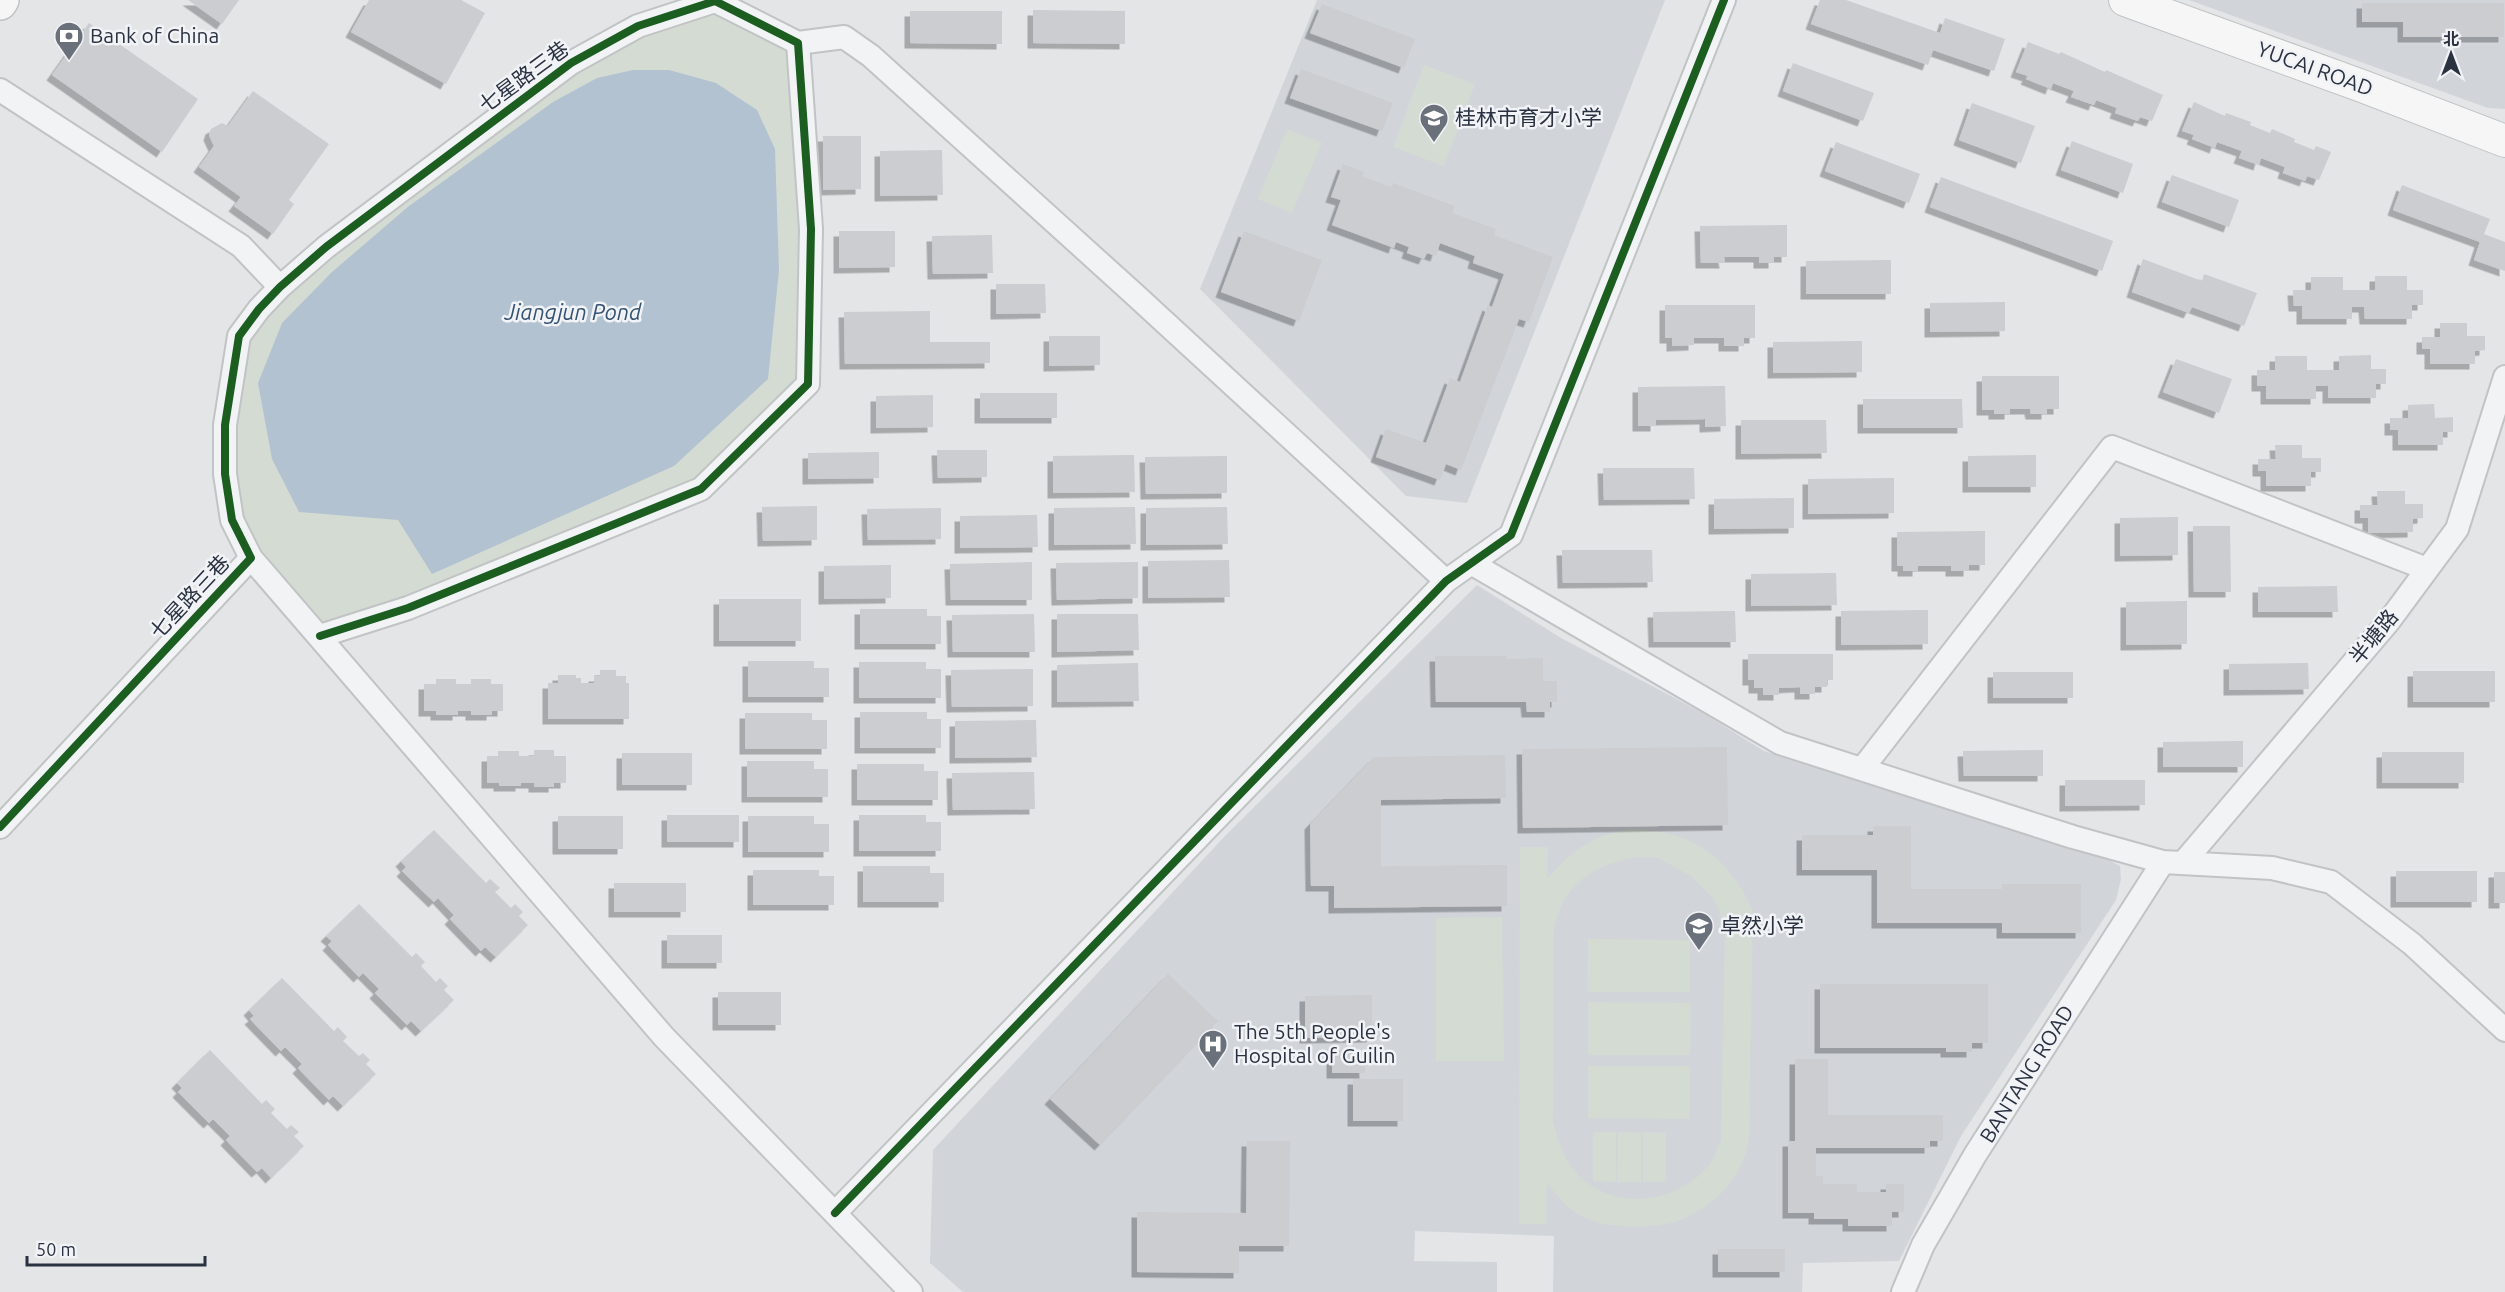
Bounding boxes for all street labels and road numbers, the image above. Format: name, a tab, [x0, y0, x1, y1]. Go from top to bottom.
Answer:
street label: 七星路三巷	[474, 36, 573, 117]
street label: YUCAI ROAD	[2254, 36, 2376, 100]
street label: 七星路三巷	[145, 550, 234, 643]
street label: 半塘路	[2344, 604, 2402, 668]
street label: BANTANG ROAD	[1974, 1000, 2078, 1147]

